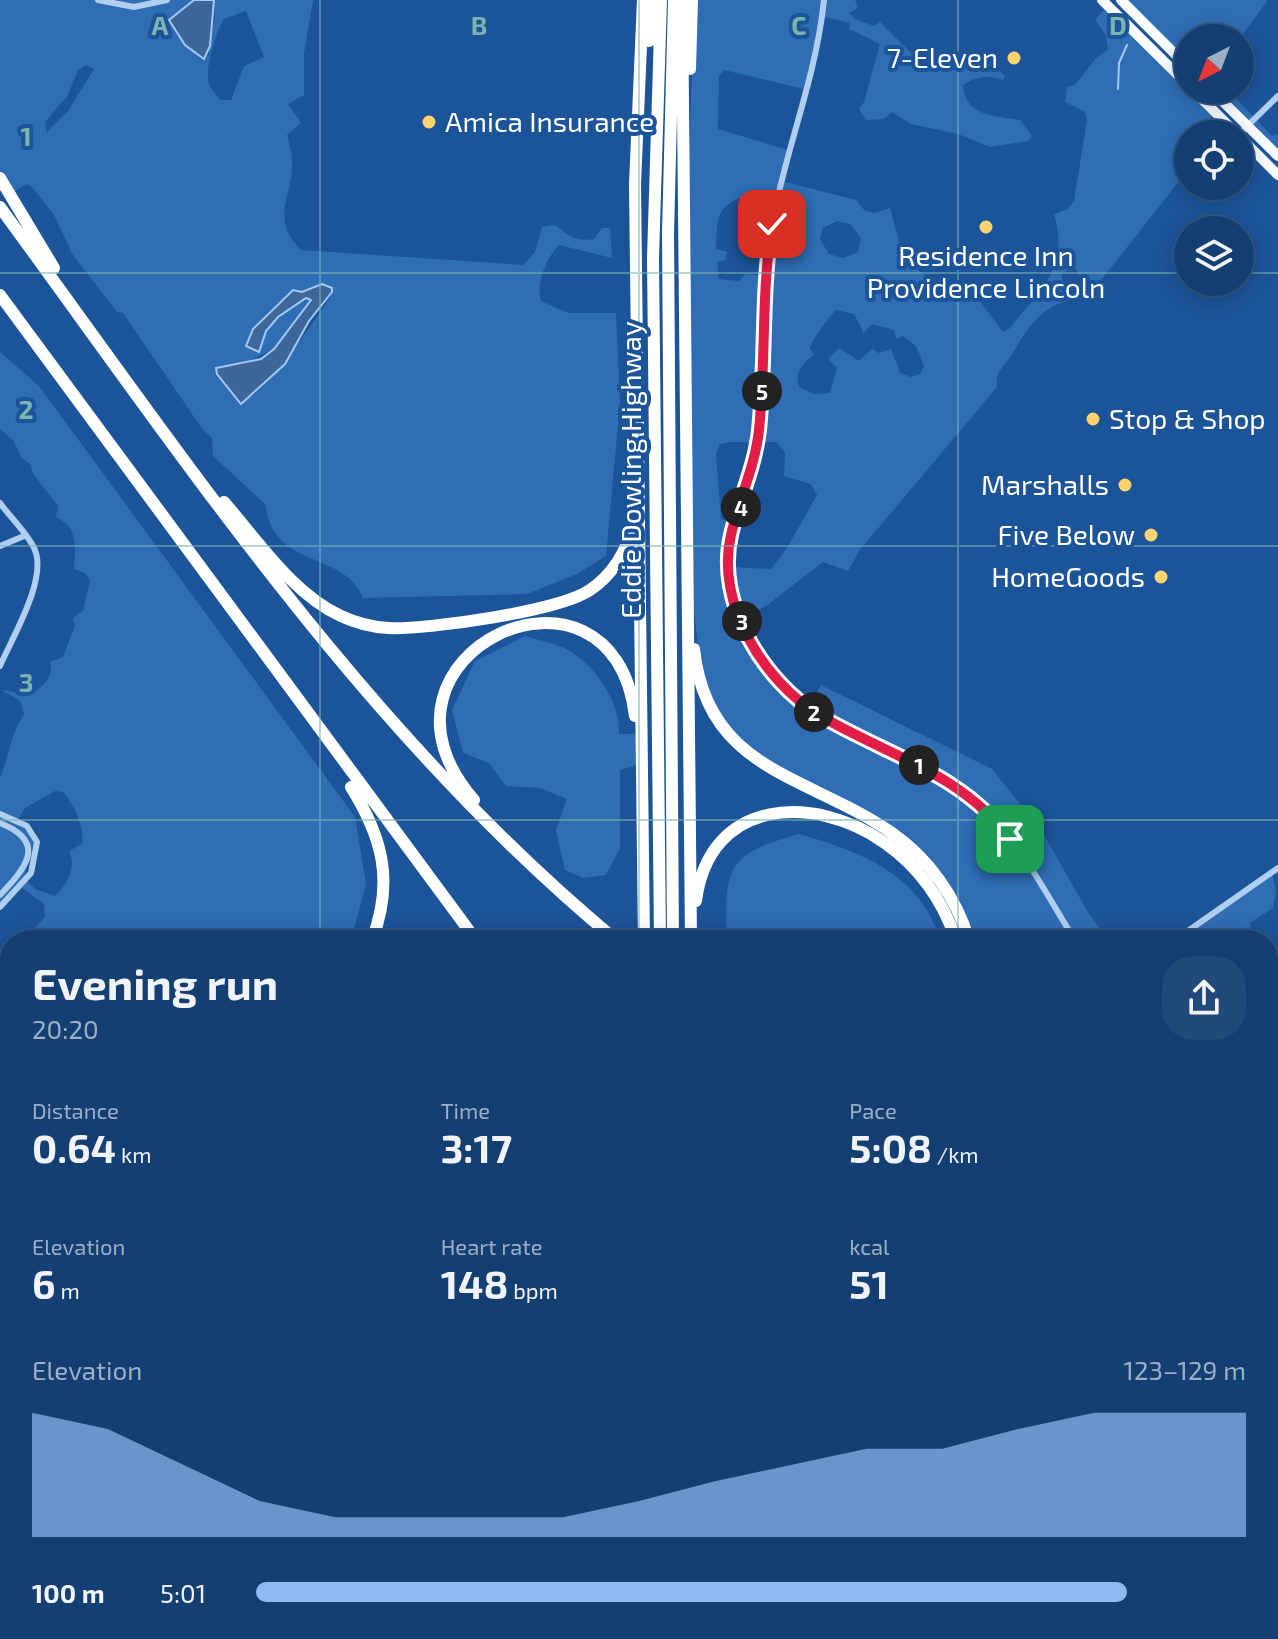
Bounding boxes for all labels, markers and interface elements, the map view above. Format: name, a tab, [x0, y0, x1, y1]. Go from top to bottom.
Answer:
text: A	[152, 9, 169, 40]
text: B	[471, 9, 487, 40]
text: C	[791, 9, 807, 40]
text: D	[1109, 9, 1127, 40]
north arrow	[1174, 24, 1254, 104]
map controls	[1174, 24, 1254, 296]
place label: 7-Eleven	[887, 40, 998, 74]
marker: 7-Eleven	[1005, 49, 1023, 67]
place label: Amica Insurance	[445, 104, 654, 138]
marker: Amica Insurance	[420, 113, 438, 131]
text: 1	[20, 120, 32, 151]
button: locate	[1174, 120, 1254, 200]
pin	[738, 190, 806, 258]
icon: check	[750, 202, 794, 246]
button: layers	[1174, 216, 1254, 296]
marker: Residence Inn Providence Lincoln	[977, 218, 995, 236]
place label: Residence Inn Providence Lincoln	[867, 238, 1105, 304]
street label: Eddie Dowling Highway	[613, 321, 647, 619]
pin: 5	[742, 371, 782, 411]
text: 5	[756, 378, 768, 404]
text: 2	[18, 393, 34, 424]
place label: Stop & Shop	[1109, 401, 1266, 435]
marker: Stop & Shop	[1084, 410, 1102, 428]
place label: Marshalls	[981, 467, 1109, 501]
marker: Marshalls	[1116, 476, 1134, 494]
pin: 4	[721, 487, 761, 527]
text: 4	[734, 494, 748, 520]
place label: Five Below	[997, 517, 1135, 551]
marker: Five Below	[1142, 526, 1160, 544]
place label: HomeGoods	[991, 559, 1145, 593]
marker: HomeGoods	[1152, 568, 1170, 586]
pin: 3	[722, 601, 762, 641]
text: 3	[736, 608, 748, 634]
text: 3	[19, 666, 33, 697]
pin: 2	[794, 692, 834, 732]
text: 2	[808, 699, 820, 725]
pin: 1	[899, 745, 939, 785]
text: 1	[914, 752, 924, 778]
pin	[976, 805, 1044, 873]
icon: arrive	[988, 817, 1032, 861]
text: Evening run	[32, 956, 278, 1009]
button: share	[1162, 956, 1246, 1040]
text: 20:20	[32, 1013, 99, 1044]
text: Distance	[32, 1097, 119, 1123]
text: Time	[441, 1097, 490, 1123]
text: Pace	[849, 1097, 897, 1123]
text: 0.64	[32, 1123, 116, 1171]
text: 3:17	[441, 1123, 512, 1171]
text: 5:08	[849, 1123, 932, 1171]
text: km	[116, 1141, 151, 1167]
text: /km	[932, 1141, 979, 1167]
text: Elevation	[32, 1233, 125, 1259]
text: Heart rate	[441, 1233, 542, 1259]
text: kcal	[849, 1233, 890, 1259]
text: 6	[32, 1259, 56, 1307]
text: 148	[441, 1259, 508, 1307]
text: 51	[849, 1259, 889, 1307]
text: m	[56, 1277, 80, 1303]
text: bpm	[508, 1277, 558, 1303]
text: Elevation	[32, 1354, 142, 1385]
text: 123–129 m	[1124, 1354, 1246, 1385]
text: 100 m	[32, 1577, 105, 1608]
text: 5:01	[160, 1577, 206, 1608]

